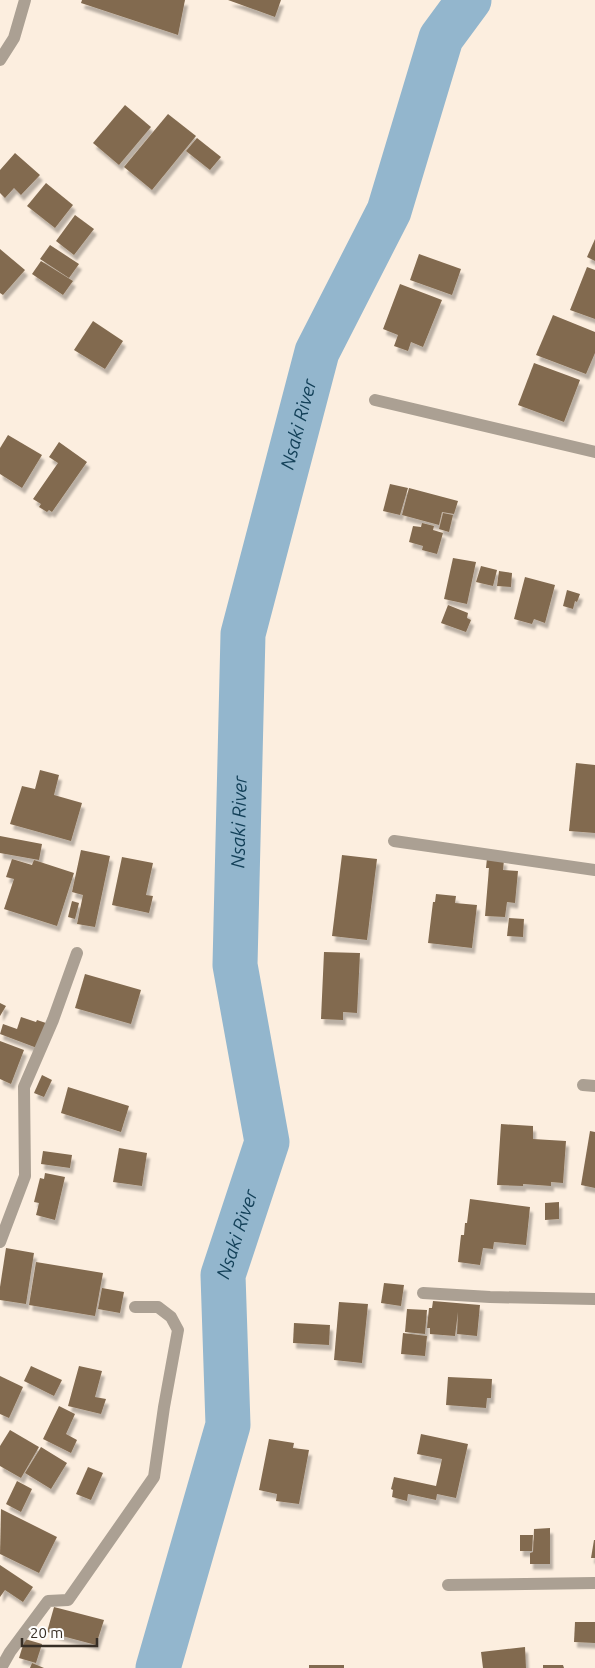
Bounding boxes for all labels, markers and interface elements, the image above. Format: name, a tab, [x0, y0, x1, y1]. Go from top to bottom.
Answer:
water label: Nsaki River	[276, 376, 321, 472]
water label: Nsaki River	[226, 775, 251, 868]
water label: Nsaki River	[212, 1186, 262, 1282]
scale bar	[22, 1616, 98, 1648]
text: 20 m	[30, 1624, 63, 1641]

